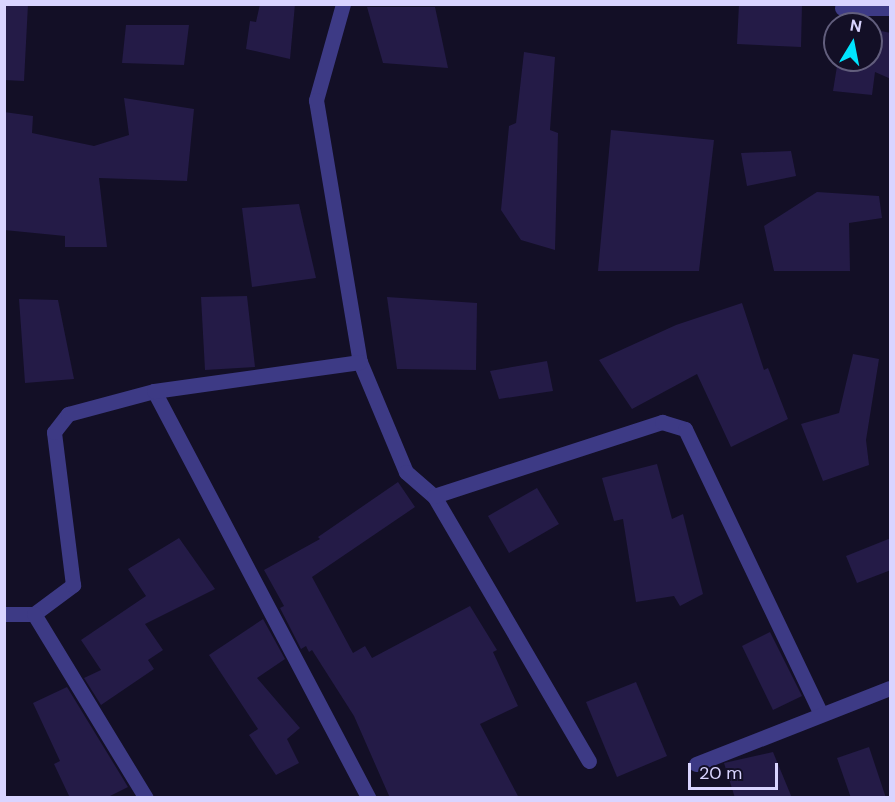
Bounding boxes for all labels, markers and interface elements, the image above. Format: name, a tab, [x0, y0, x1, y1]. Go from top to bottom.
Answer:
north arrow	[823, 12, 883, 72]
text: N	[848, 14, 863, 37]
scale bar	[691, 751, 781, 789]
text: 20 m	[699, 761, 742, 785]

